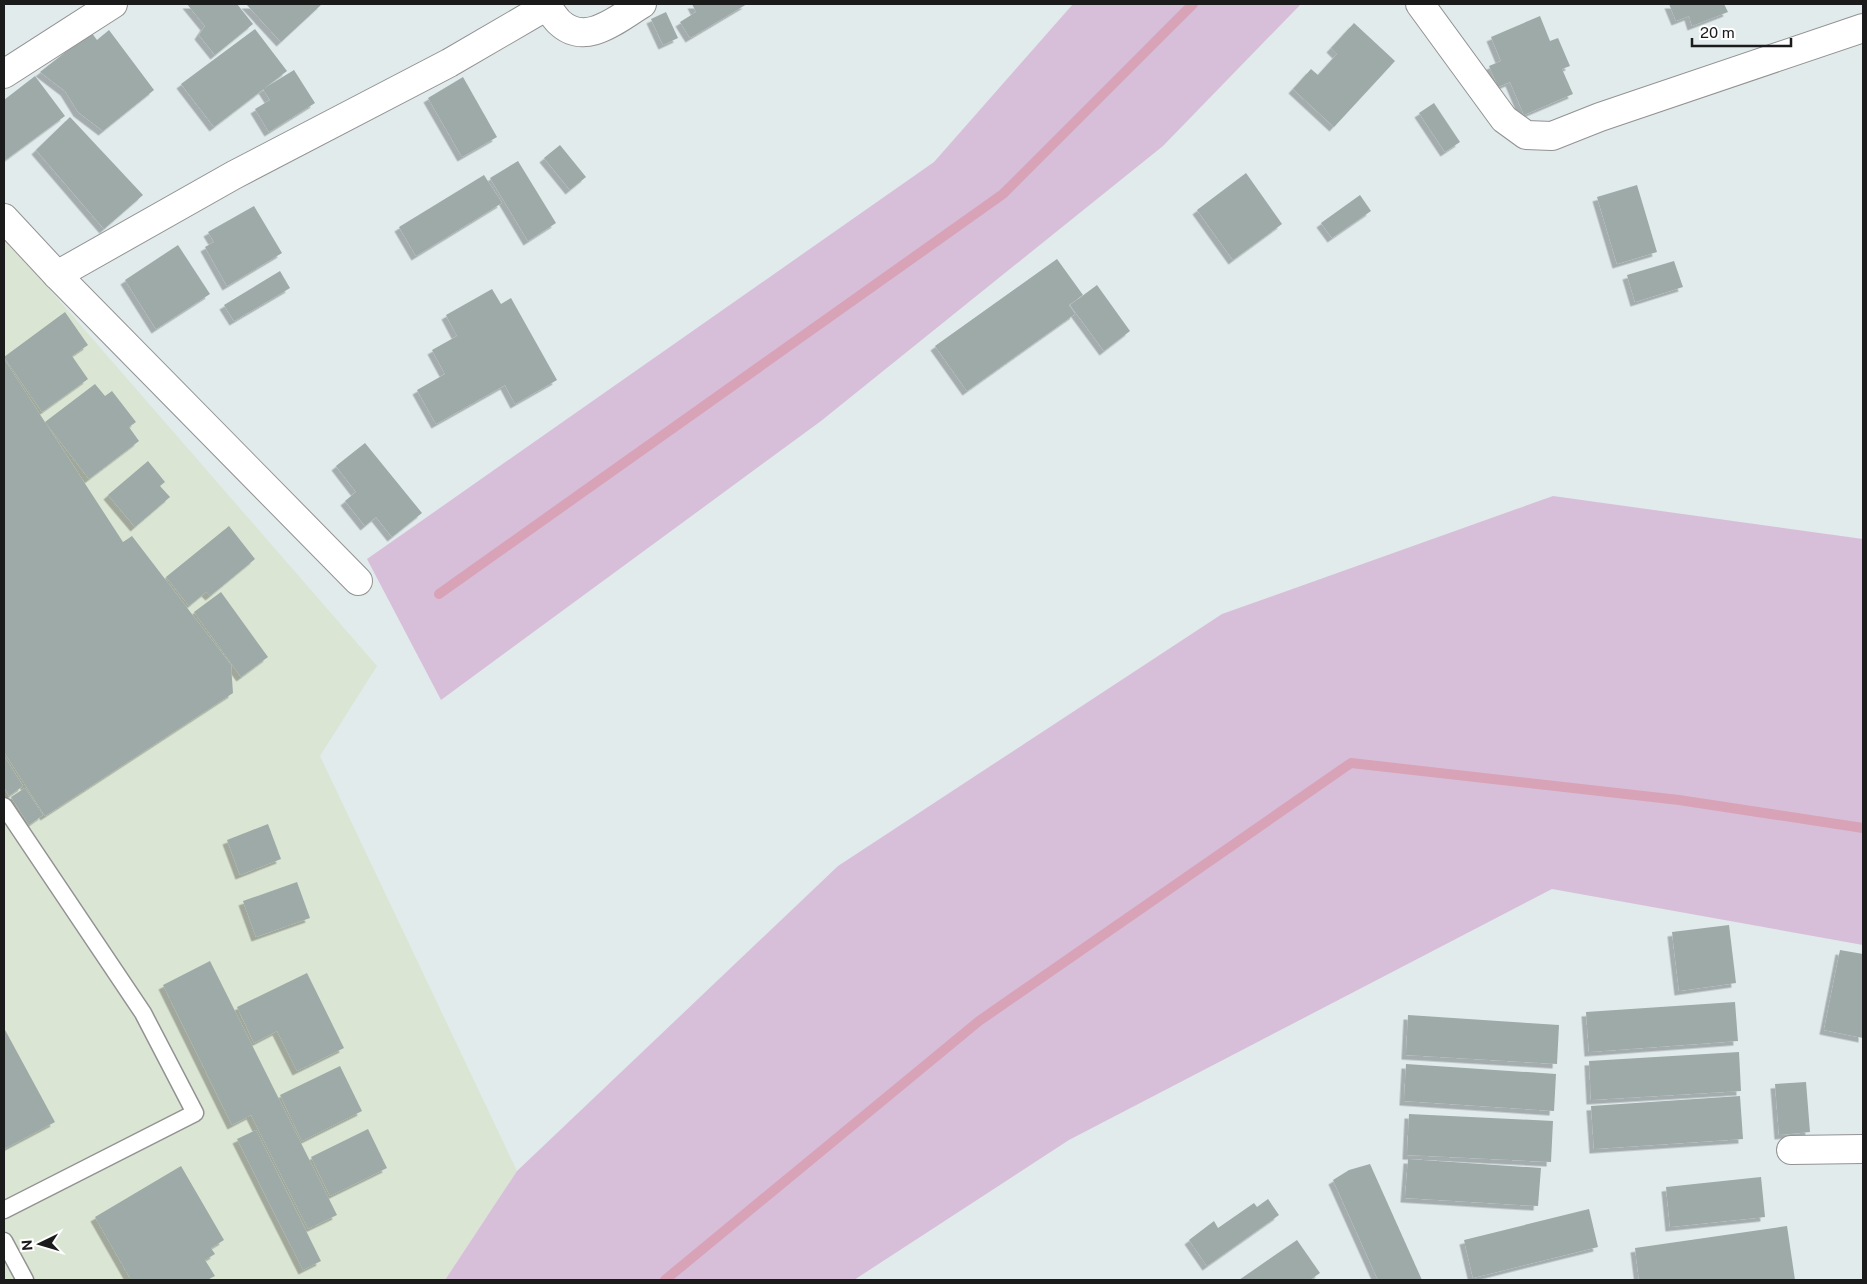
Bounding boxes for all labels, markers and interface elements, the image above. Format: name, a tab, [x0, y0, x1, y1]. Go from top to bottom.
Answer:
scale bar	[1692, 15, 1791, 47]
text: 20 m	[1700, 24, 1735, 41]
north arrow	[15, 1219, 65, 1269]
text: N	[19, 1239, 35, 1251]

